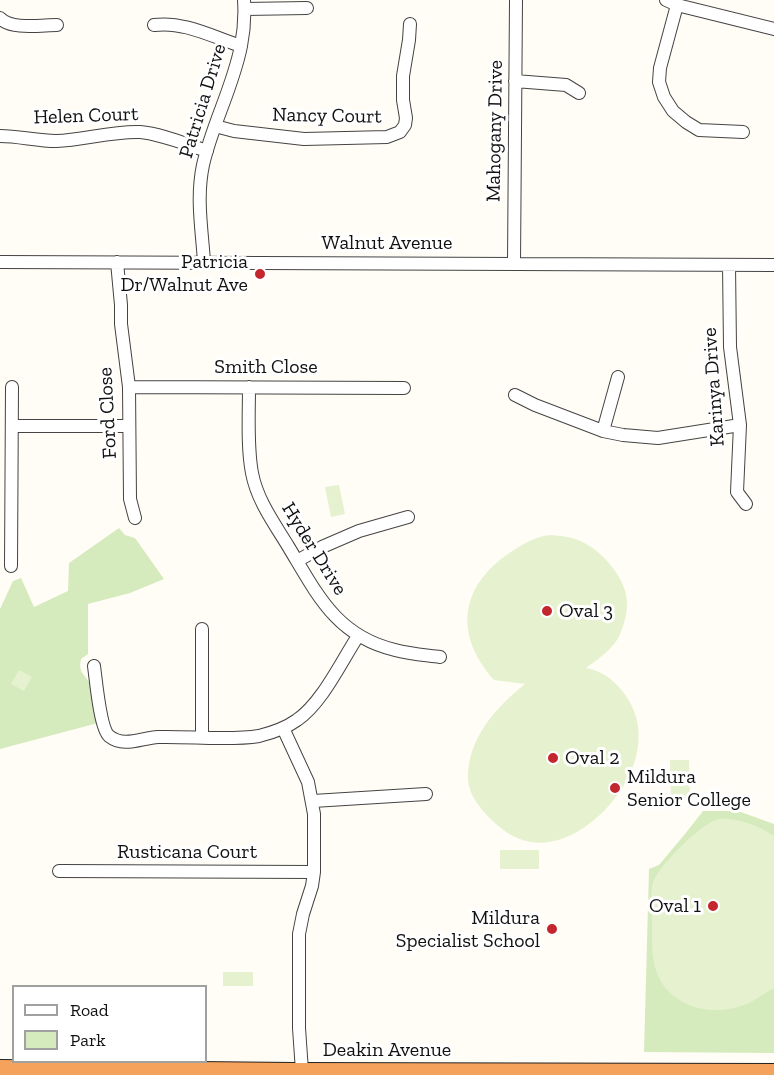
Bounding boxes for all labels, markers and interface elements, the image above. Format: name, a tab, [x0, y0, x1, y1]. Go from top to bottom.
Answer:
street label: Patricia Drive	[174, 41, 232, 161]
street label: Mahogany Drive	[482, 60, 508, 202]
street label: Helen Court	[33, 102, 139, 130]
street label: Nancy Court	[272, 103, 382, 129]
street label: Walnut Avenue	[322, 231, 452, 255]
place label: Patricia Dr/Walnut Ave	[120, 250, 248, 297]
marker: Patricia Dr/Walnut Ave	[253, 267, 267, 281]
street label: Karinya Drive	[698, 327, 730, 447]
street label: Smith Close	[214, 355, 318, 379]
street label: Ford Close	[94, 367, 122, 459]
street label: Hyder Drive	[276, 498, 352, 600]
place label: Oval 3	[559, 599, 613, 623]
marker: Oval 3	[540, 604, 554, 618]
place label: Oval 2	[565, 746, 620, 770]
marker: Oval 2	[546, 751, 560, 765]
place label: Mildura Senior College	[627, 765, 751, 812]
marker: Mildura Senior College	[608, 781, 622, 795]
street label: Rusticana Court	[117, 840, 257, 864]
place label: Oval 1	[649, 894, 701, 918]
marker: Oval 1	[706, 899, 720, 913]
place label: Mildura Specialist School	[396, 906, 540, 953]
marker: Mildura Specialist School	[545, 922, 559, 936]
legend	[12, 985, 207, 1063]
text: Road	[70, 999, 109, 1021]
text: Park	[70, 1029, 106, 1051]
street label: Deakin Avenue	[323, 1038, 451, 1062]

